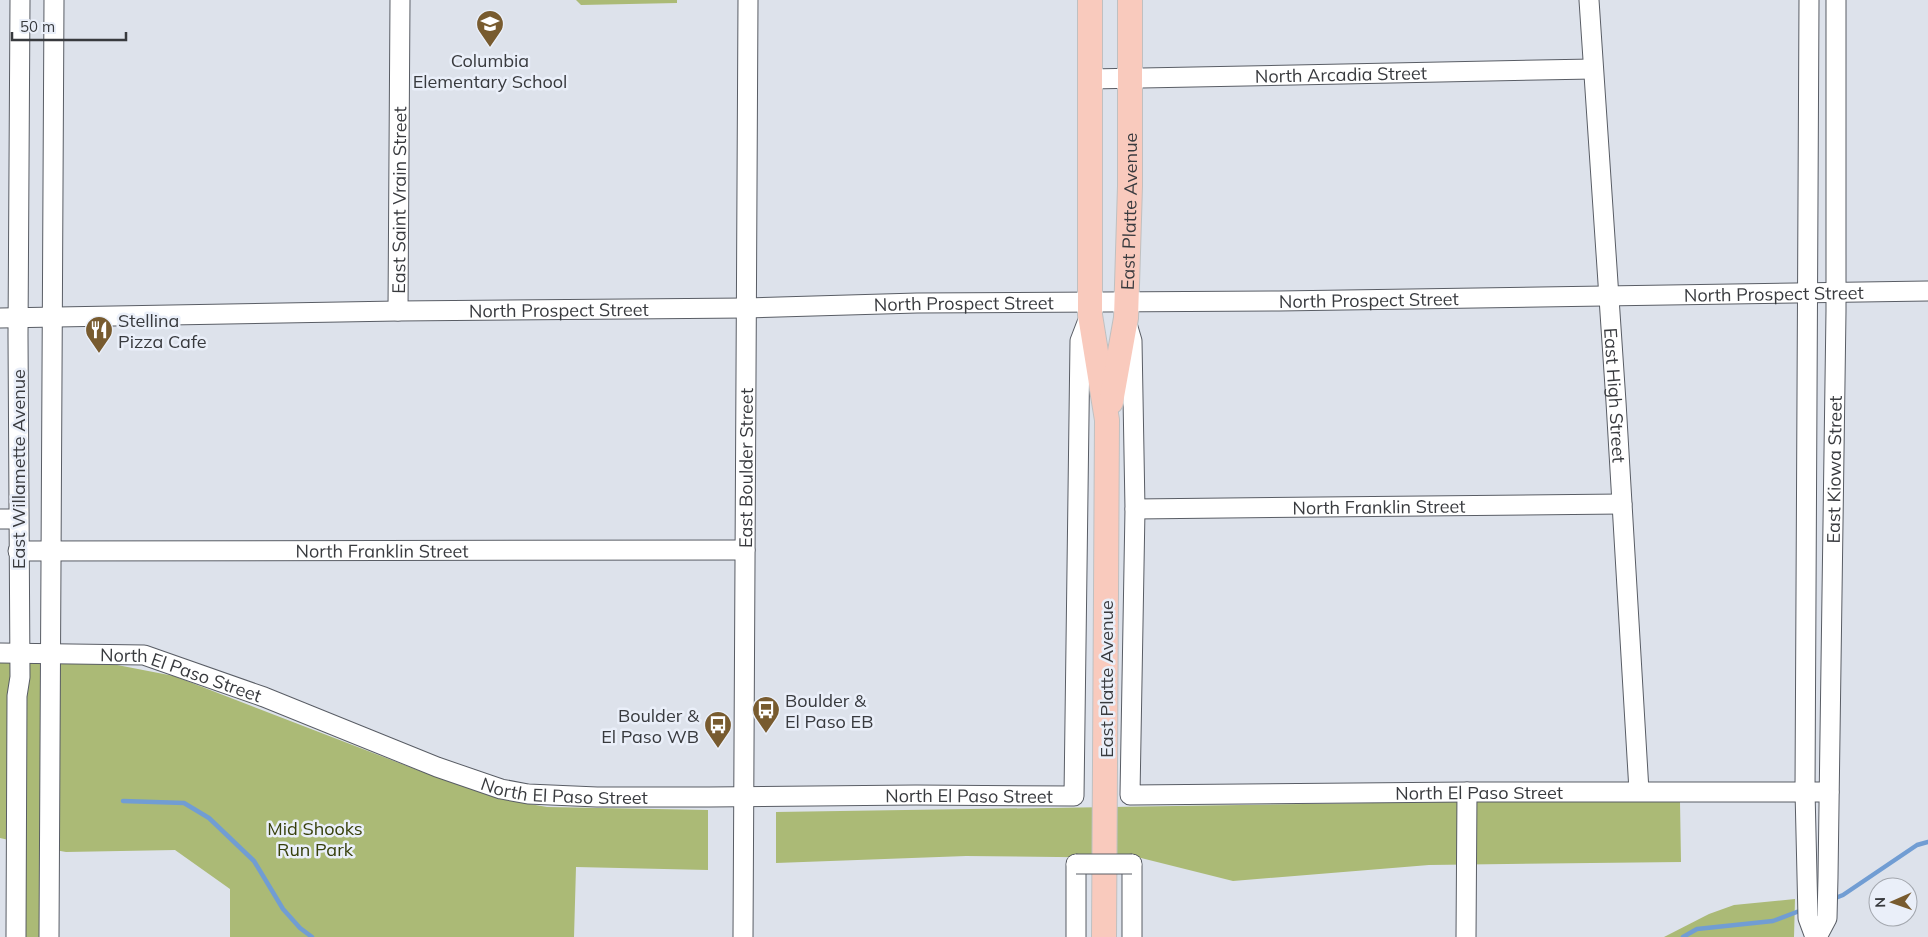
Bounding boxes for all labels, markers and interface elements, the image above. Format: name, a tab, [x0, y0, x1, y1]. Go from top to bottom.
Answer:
school or university icon: Columbia Elementary School	[475, 9, 505, 48]
scale bar	[12, 10, 126, 42]
text: 50 m	[20, 17, 55, 36]
place label: Columbia Elementary School	[413, 49, 567, 93]
street label: North Arcadia Street	[1255, 61, 1427, 87]
street label: East Saint Vrain Street	[387, 106, 411, 294]
street label: East Platte Avenue	[1115, 133, 1142, 290]
street label: North Prospect Street	[1684, 280, 1864, 306]
street label: North Prospect Street	[1279, 287, 1459, 313]
street label: North Prospect Street	[874, 291, 1054, 316]
street label: North Prospect Street	[469, 297, 649, 322]
place label: Stellina Pizza Cafe	[118, 309, 207, 353]
restaurant icon: Stellina Pizza Cafe	[84, 315, 114, 354]
street label: East High Street	[1600, 327, 1631, 463]
street label: East Willamette Avenue	[7, 369, 30, 569]
street label: East Boulder Street	[734, 388, 757, 548]
street label: East Kiowa Street	[1821, 395, 1846, 544]
street label: North Franklin Street	[1292, 494, 1466, 519]
street label: North Franklin Street	[295, 539, 469, 562]
street label: East Platte Avenue	[1095, 600, 1118, 758]
street label: North El Paso Street	[100, 643, 265, 707]
place label: Boulder & El Paso EB	[785, 689, 873, 733]
bus stop icon: Boulder & El Paso EB	[751, 695, 781, 734]
place label: Boulder & El Paso WB	[601, 704, 700, 748]
bus stop icon: Boulder & El Paso WB	[703, 710, 733, 749]
street label: North El Paso Street	[478, 772, 648, 809]
street label: North El Paso Street	[1395, 780, 1563, 804]
street label: North El Paso Street	[885, 783, 1053, 807]
park label: Mid Shooks Run Park	[267, 817, 363, 861]
north arrow	[1868, 877, 1918, 927]
text: N	[1871, 897, 1889, 908]

